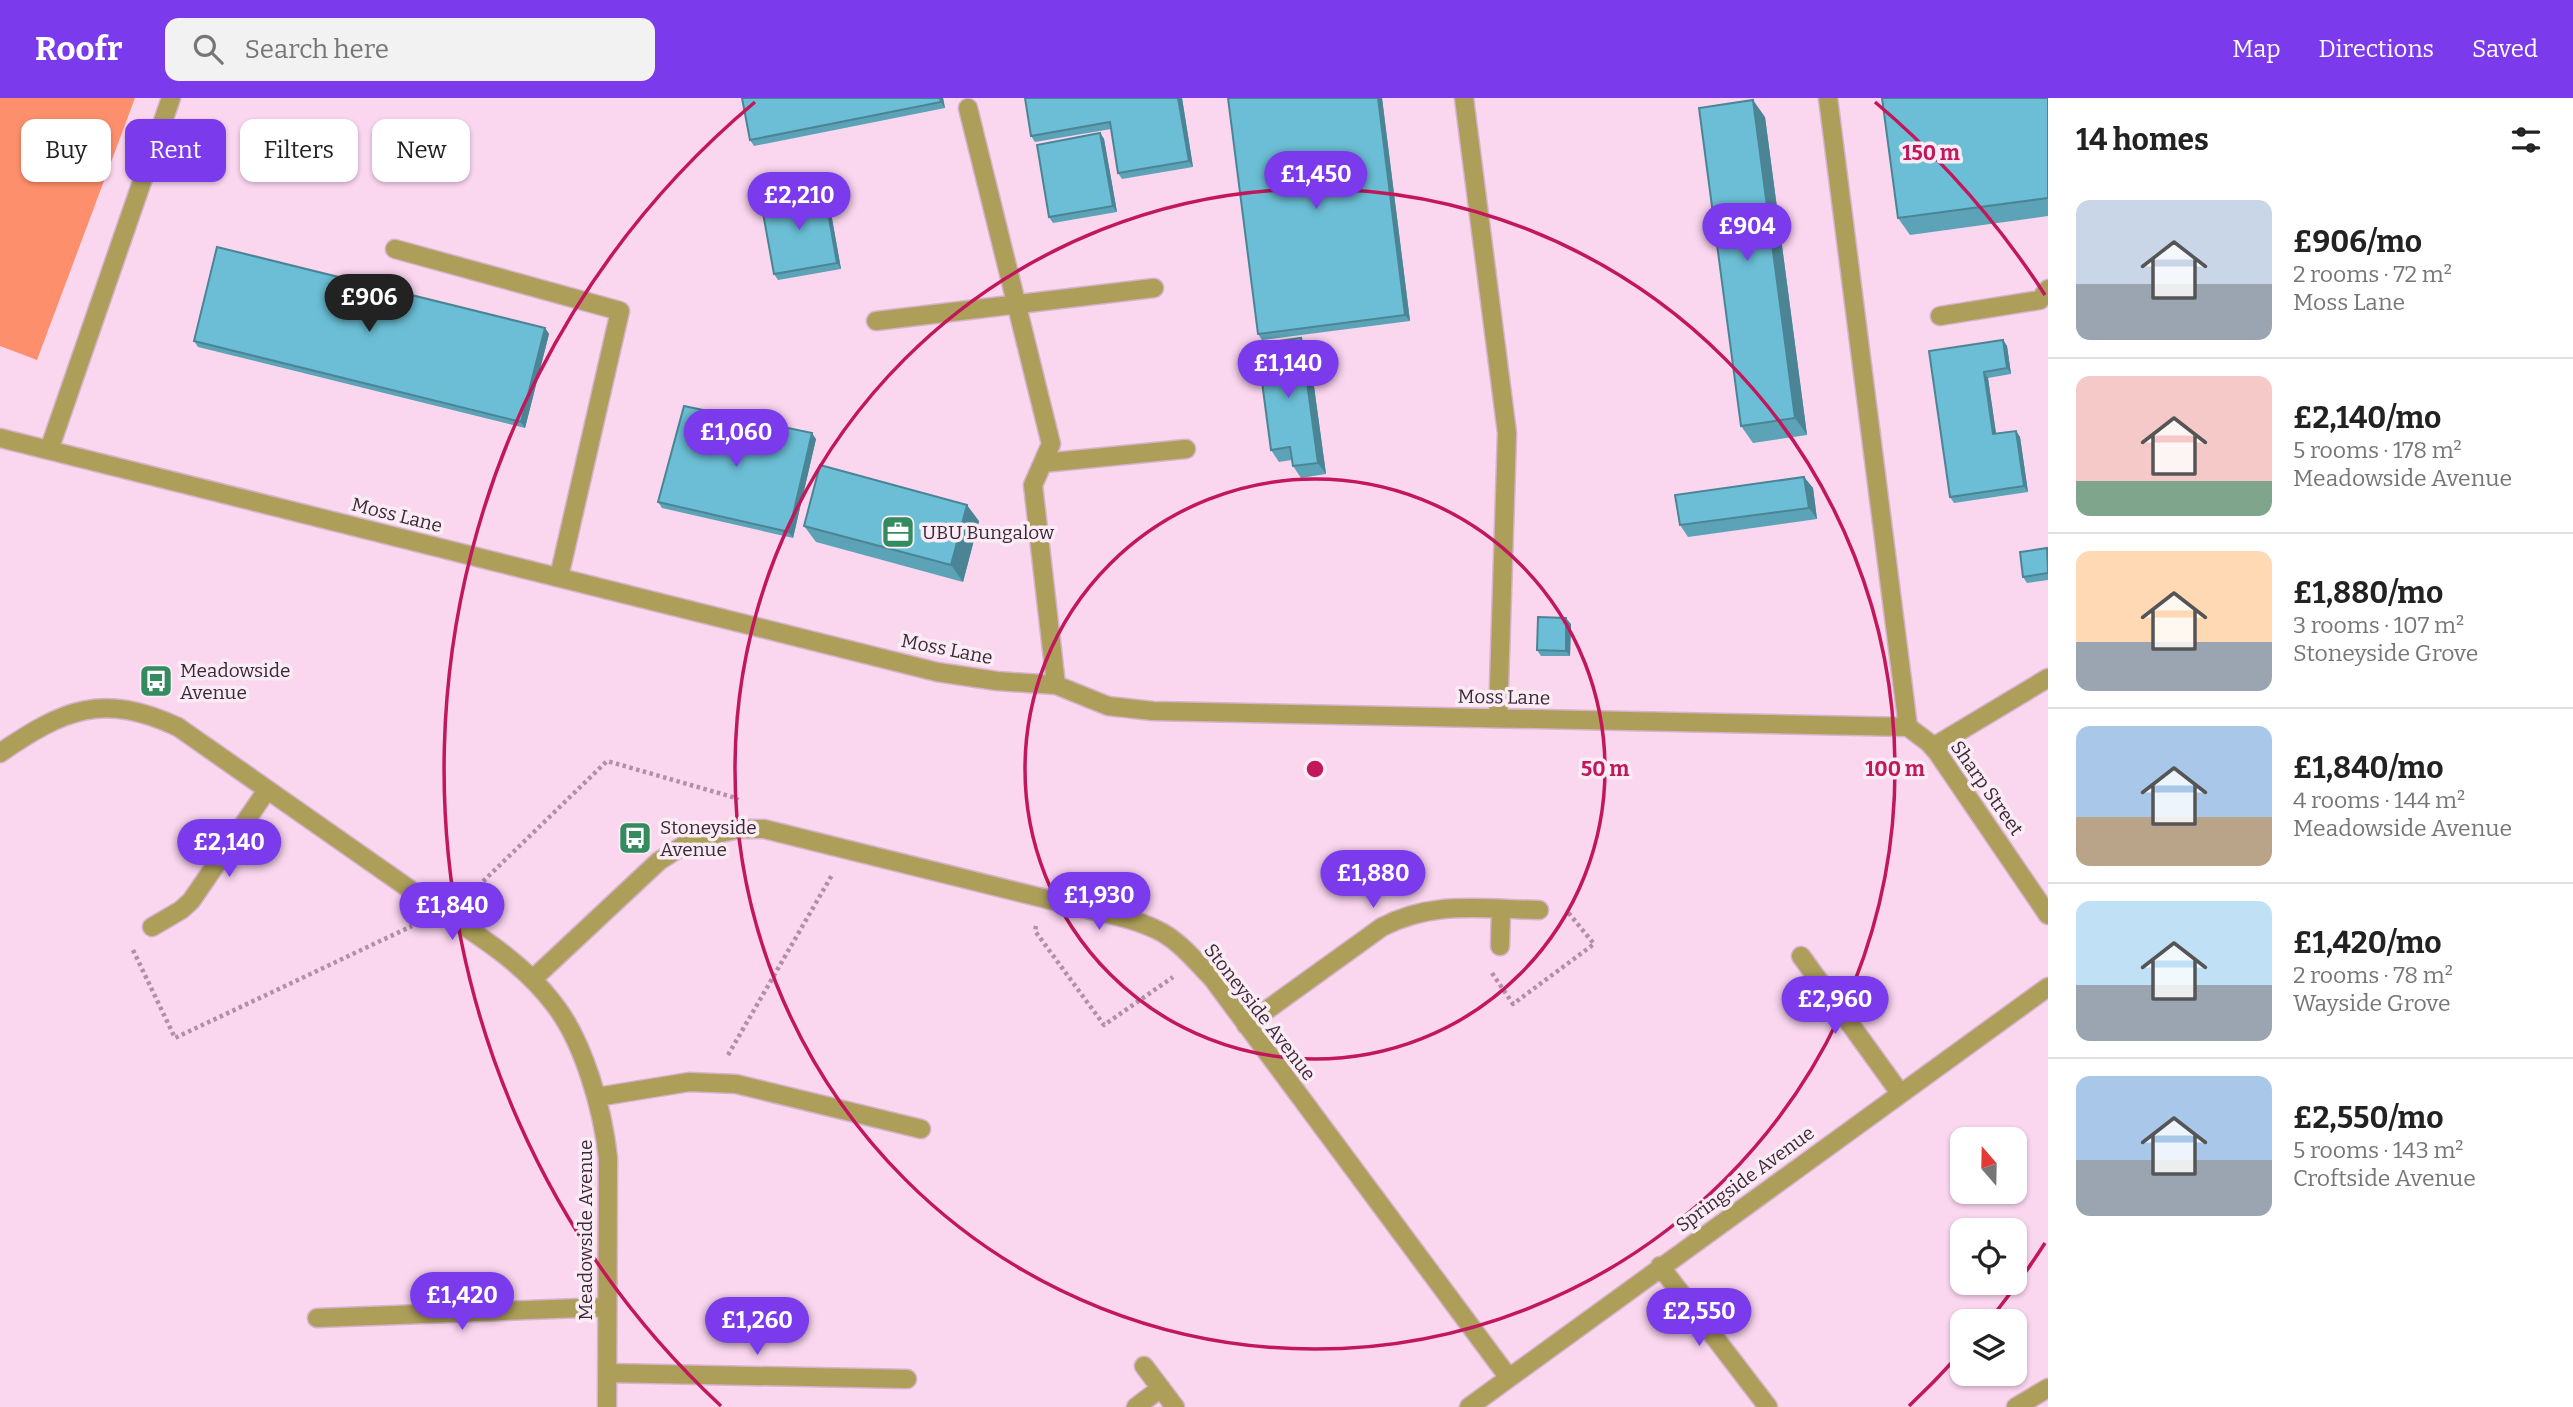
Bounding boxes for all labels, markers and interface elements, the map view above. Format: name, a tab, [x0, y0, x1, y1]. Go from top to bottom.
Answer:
search box	[165, 18, 655, 81]
text: Roofr	[35, 29, 123, 69]
icon: search	[189, 30, 227, 68]
text: Search here	[245, 34, 389, 65]
text: Map	[2232, 35, 2281, 63]
text: Directions	[2319, 35, 2434, 63]
text: Saved	[2472, 35, 2538, 63]
chip: Buy	[21, 119, 111, 182]
chip: Rent	[125, 119, 226, 182]
chip: Filters	[240, 119, 358, 182]
chip: New	[372, 119, 470, 182]
icon: filters	[2507, 121, 2545, 159]
text: 14 homes	[2076, 122, 2209, 158]
text: 150 m	[1902, 140, 1960, 166]
pin: £1,450	[1259, 152, 1373, 211]
text: £1,450	[1280, 160, 1352, 188]
pin: £2,210	[742, 172, 856, 232]
text: £2,210	[763, 181, 835, 209]
pin: £904	[1706, 204, 1788, 263]
text: £904	[1718, 212, 1776, 240]
text: £906/mo	[2293, 224, 2422, 260]
icon: home	[2132, 228, 2216, 312]
text: 2 rooms · 72 m²	[2293, 260, 2452, 288]
pin: £906	[328, 274, 410, 334]
text: £906	[341, 283, 397, 311]
text: Moss Lane	[2293, 288, 2405, 316]
pin: £1,140	[1231, 341, 1345, 400]
text: £1,140	[1254, 349, 1322, 377]
text: £2,140/mo	[2293, 400, 2441, 436]
icon: home	[2132, 404, 2216, 488]
pin: £1,060	[679, 410, 793, 469]
text: £1,060	[700, 418, 772, 446]
text: 5 rooms · 178 m²	[2293, 436, 2462, 464]
text: Meadowside Avenue	[2293, 464, 2512, 492]
street label: Moss Lane	[349, 493, 445, 537]
office icon: UBU Bungalow	[879, 513, 917, 551]
place label: UBU Bungalow	[922, 521, 1055, 544]
text: £1,880/mo	[2293, 575, 2443, 611]
icon: home	[2132, 579, 2216, 663]
text: 3 rooms · 107 m²	[2293, 611, 2464, 639]
street label: Moss Lane	[899, 629, 995, 669]
text: Stoneyside Grove	[2293, 639, 2478, 667]
place label: Meadowside Avenue	[180, 659, 290, 704]
bus stop icon: Meadowside Avenue	[137, 662, 175, 700]
street label: Moss Lane	[1458, 685, 1550, 709]
street label: Sharp Street	[1946, 736, 2028, 840]
text: £1,840/mo	[2293, 750, 2443, 786]
icon: home	[2132, 754, 2216, 838]
text: 50 m	[1581, 756, 1629, 782]
text: 100 m	[1865, 756, 1925, 782]
centre of rings	[1303, 757, 1327, 781]
text: 4 rooms · 144 m²	[2293, 786, 2465, 814]
text: Meadowside Avenue	[2293, 814, 2512, 842]
place label: Stoneyside Avenue	[660, 816, 757, 861]
bus stop icon: Stoneyside Avenue	[616, 819, 654, 857]
pin: £2,140	[172, 820, 286, 879]
text: £2,140	[193, 828, 265, 856]
pin: £1,880	[1316, 850, 1430, 910]
text: £1,880	[1336, 859, 1410, 887]
pin: £1,930	[1042, 872, 1156, 932]
text: £1,930	[1063, 881, 1135, 909]
pin: £1,840	[395, 882, 509, 942]
text: £1,840	[415, 891, 489, 919]
text: £1,420/mo	[2293, 925, 2442, 961]
icon: home	[2132, 929, 2216, 1013]
street label: Stoneyside Avenue	[1199, 939, 1321, 1085]
text: 2 rooms · 78 m²	[2293, 961, 2453, 989]
pin: £2,960	[1778, 976, 1892, 1036]
text: £2,960	[1798, 985, 1872, 1013]
text: Wayside Grove	[2293, 989, 2450, 1017]
text: £2,550/mo	[2293, 1100, 2444, 1136]
icon: home	[2132, 1104, 2216, 1188]
street label: Springside Avenue	[1671, 1121, 1819, 1237]
north arrow	[1950, 1127, 2026, 1204]
map controls	[1950, 1127, 2027, 1386]
text: 5 rooms · 143 m²	[2293, 1136, 2464, 1164]
street label: Meadowside Avenue	[574, 1140, 597, 1321]
text: Croftside Avenue	[2293, 1164, 2476, 1192]
button: locate	[1950, 1218, 2027, 1295]
pin: £1,420	[405, 1272, 519, 1332]
text: £1,420	[426, 1281, 498, 1309]
pin: £2,550	[1642, 1288, 1756, 1348]
text: £2,550	[1662, 1297, 1736, 1325]
pin: £1,260	[700, 1298, 814, 1357]
text: £1,260	[721, 1306, 793, 1334]
button: layers	[1950, 1309, 2027, 1386]

